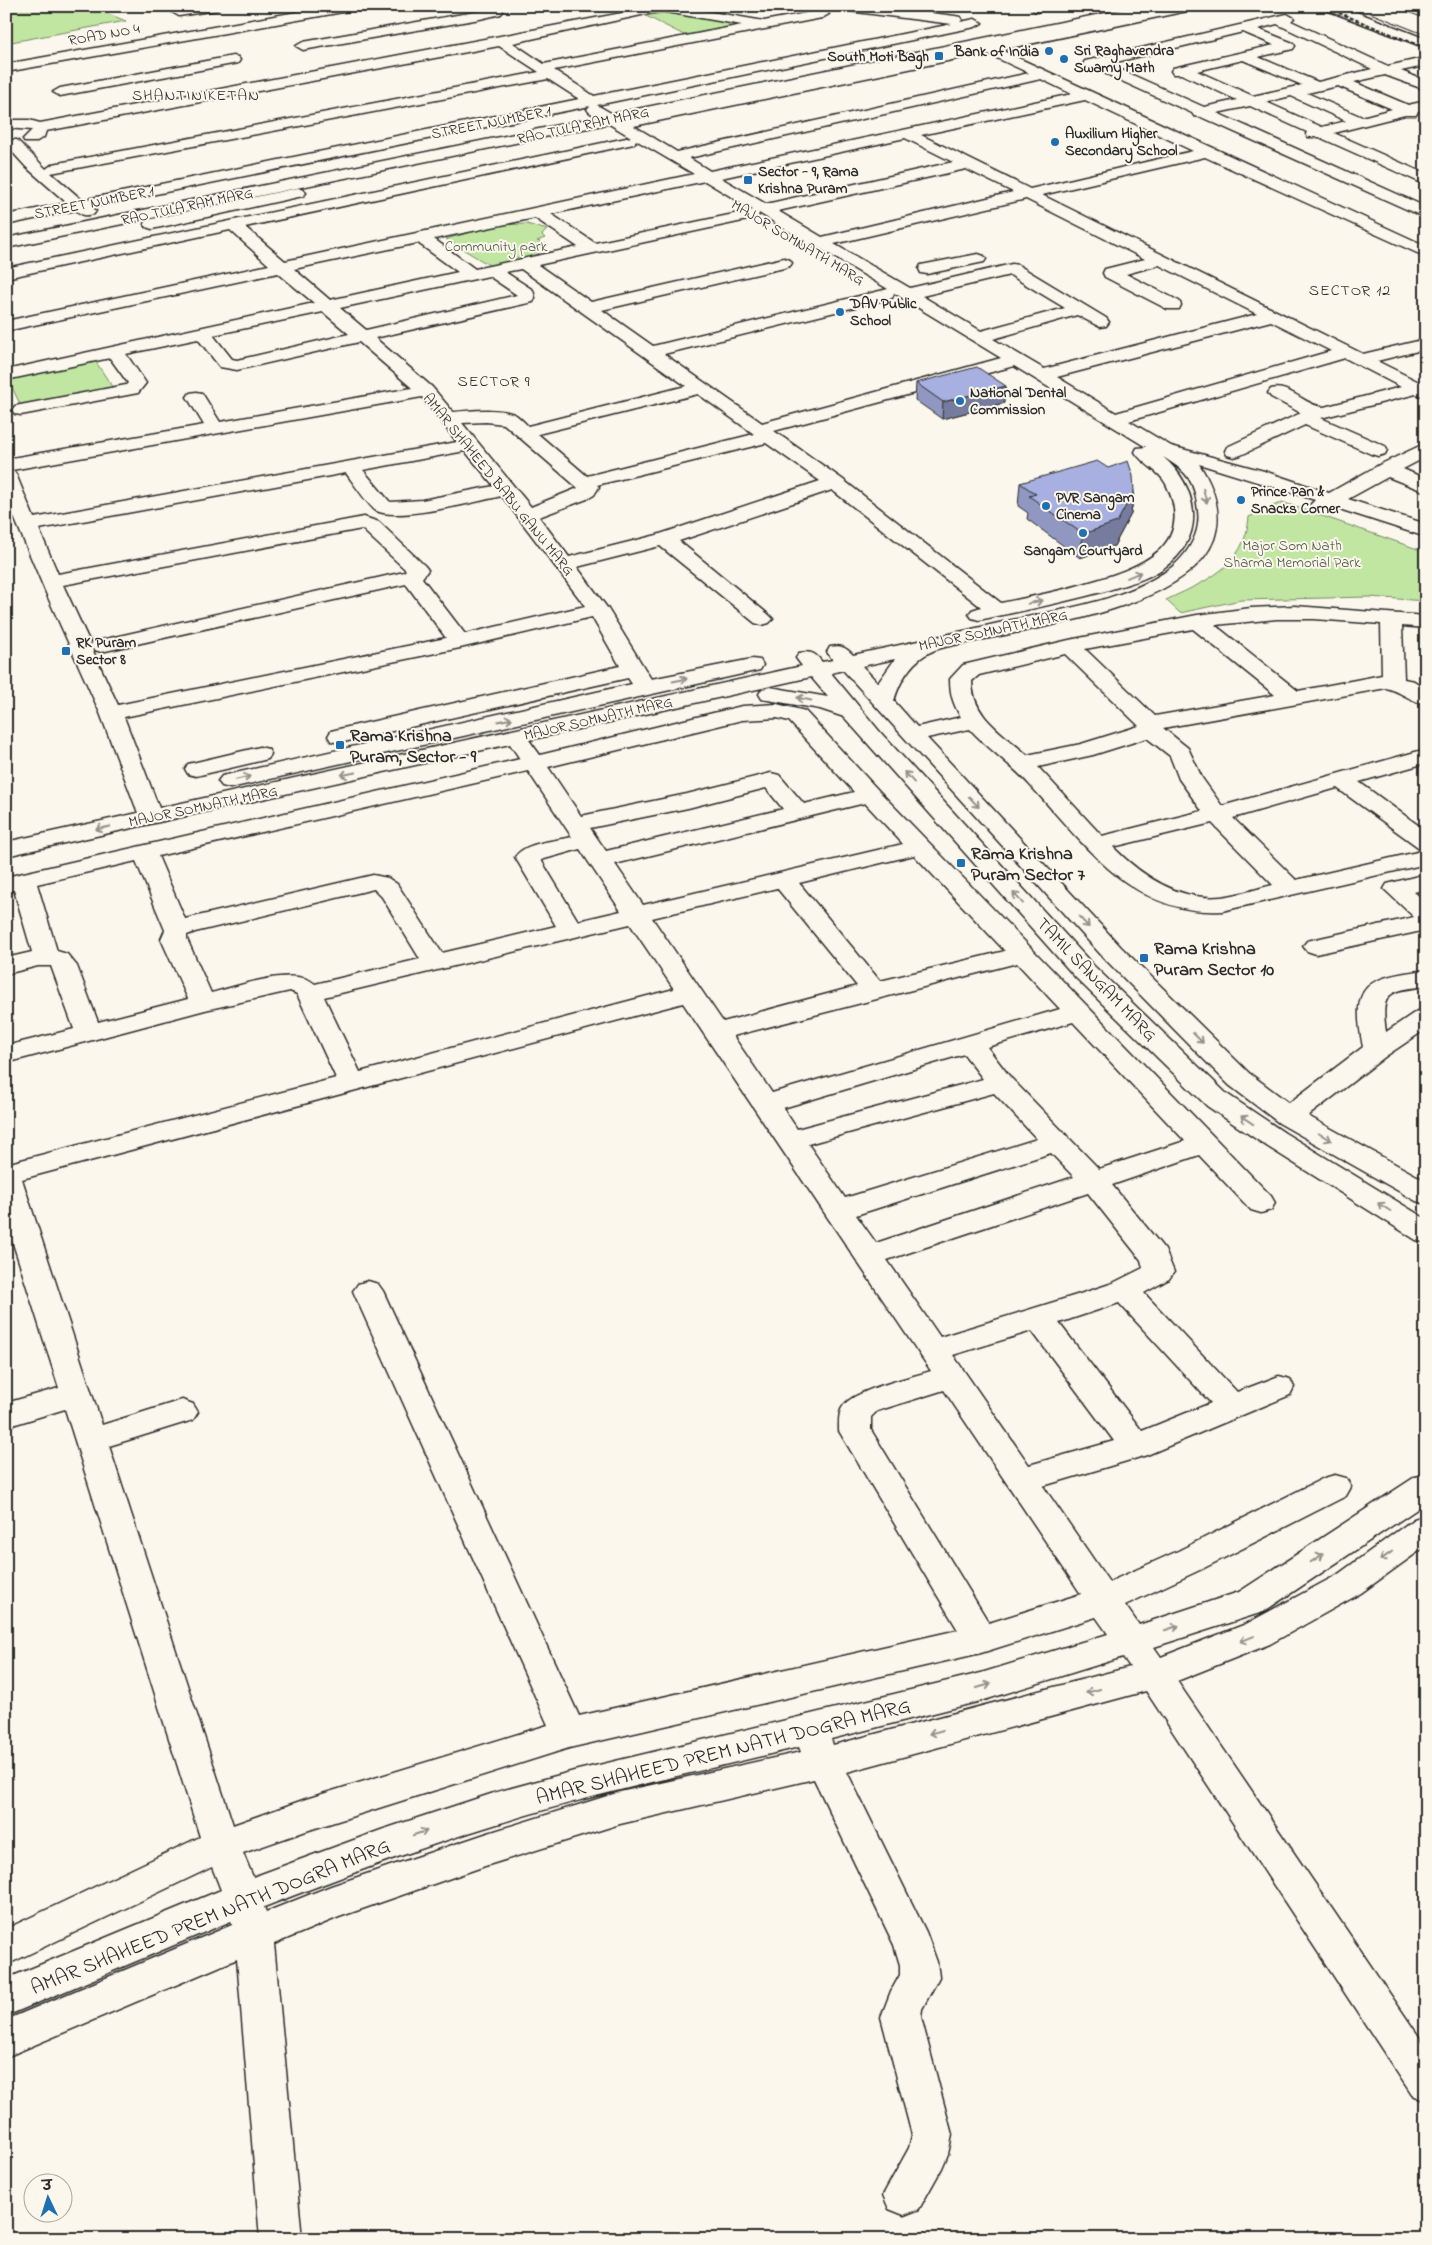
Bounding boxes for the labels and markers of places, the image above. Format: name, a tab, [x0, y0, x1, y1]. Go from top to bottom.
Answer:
place label: Sri Raghavendra Swamy Math	[1074, 40, 1174, 81]
place label: Bank of India	[953, 41, 1039, 63]
marker: Bank of India	[1043, 45, 1055, 57]
place label: South Moti Bagh	[827, 46, 929, 70]
marker: South Moti Bagh	[933, 50, 945, 62]
marker: Sri Raghavendra Swamy Math	[1058, 53, 1070, 65]
place label: Auxilium Higher Secondary School	[1065, 123, 1178, 164]
marker: Auxilium Higher Secondary School	[1049, 136, 1061, 148]
place label: Sector - 9, Rama Krishna Puram	[758, 161, 859, 200]
marker: Sector - 9, Rama Krishna Puram	[742, 174, 754, 186]
place label: DAV Public School	[849, 293, 917, 332]
marker: DAV Public School	[834, 306, 846, 318]
place label: National Dental Commission	[970, 382, 1067, 421]
marker: National Dental Commission	[954, 395, 966, 407]
place label: Prince Pan & Snacks Corner	[1251, 481, 1341, 520]
place label: PVR Sangam Cinema	[1056, 487, 1135, 526]
marker: Prince Pan & Snacks Corner	[1235, 494, 1247, 506]
marker: PVR Sangam Cinema	[1040, 500, 1052, 512]
marker: Sangam Courtyard	[1077, 527, 1089, 539]
place label: Sangam Courtyard	[1023, 540, 1143, 564]
place label: RK Puram Sector 8	[75, 632, 136, 671]
marker: RK Puram Sector 8	[60, 645, 72, 657]
place label: Rama Krishna Puram, Sector - 9	[350, 724, 477, 771]
marker: Rama Krishna Puram, Sector - 9	[334, 739, 346, 751]
place label: Rama Krishna Puram Sector 7	[971, 842, 1085, 889]
marker: Rama Krishna Puram Sector 7	[955, 857, 967, 869]
place label: Rama Krishna Puram Sector 10	[1154, 937, 1274, 984]
marker: Rama Krishna Puram Sector 10	[1138, 952, 1150, 964]

